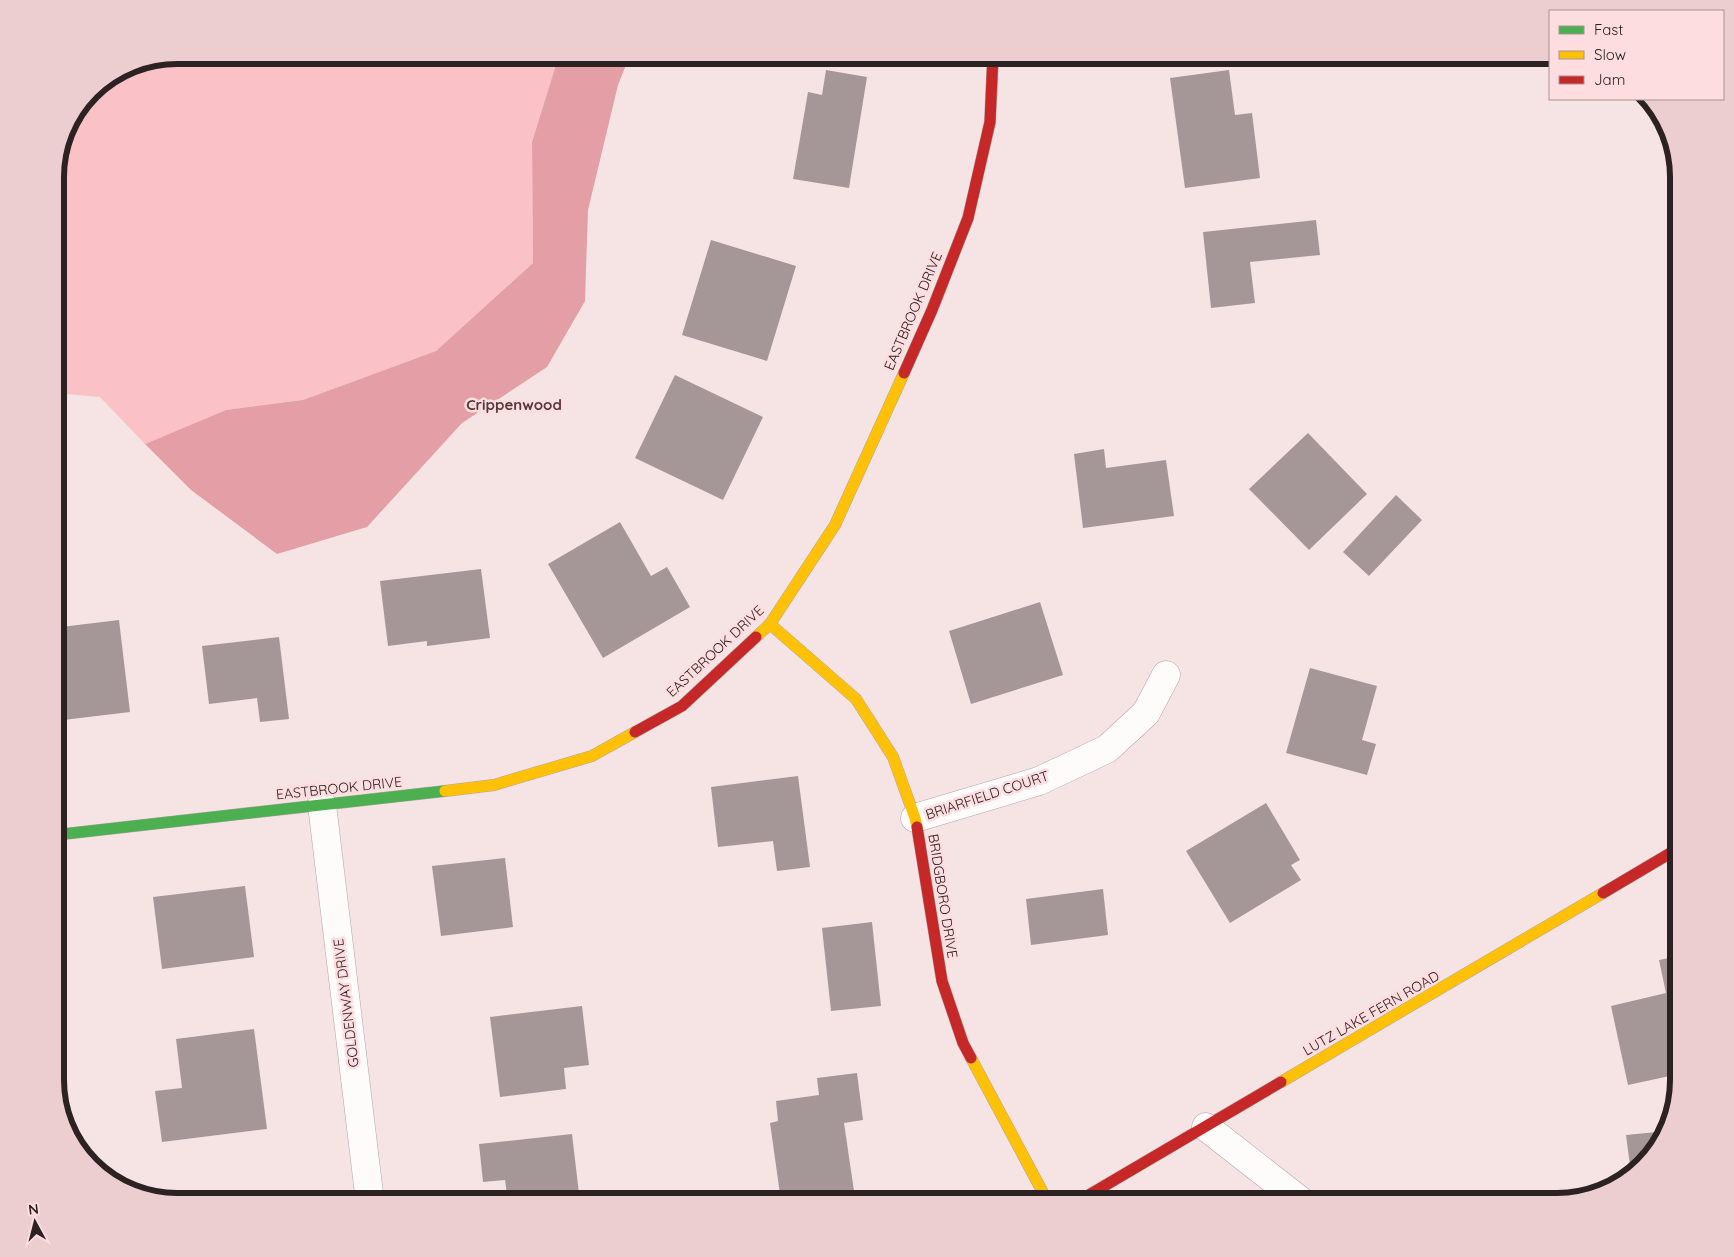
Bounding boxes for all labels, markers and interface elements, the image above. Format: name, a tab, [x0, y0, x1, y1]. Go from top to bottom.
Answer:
legend	[1549, 10, 1724, 100]
text: Fast	[1594, 20, 1623, 39]
text: Slow	[1594, 45, 1626, 64]
text: Jam	[1594, 70, 1625, 89]
street label: EASTBROOK DRIVE	[880, 249, 946, 373]
district label: Crippenwood	[466, 395, 562, 414]
street label: EASTBROOK DRIVE	[663, 601, 767, 701]
street label: BRIARFIELD COURT	[923, 767, 1051, 823]
street label: EASTBROOK DRIVE	[275, 772, 403, 804]
street label: BRIDGBORO DRIVE	[924, 833, 962, 959]
street label: GOLDENWAY DRIVE	[329, 938, 363, 1068]
street label: LUTZ LAKE FERN ROAD	[1300, 967, 1442, 1059]
north arrow	[10, 1197, 60, 1247]
text: N	[27, 1200, 40, 1219]

